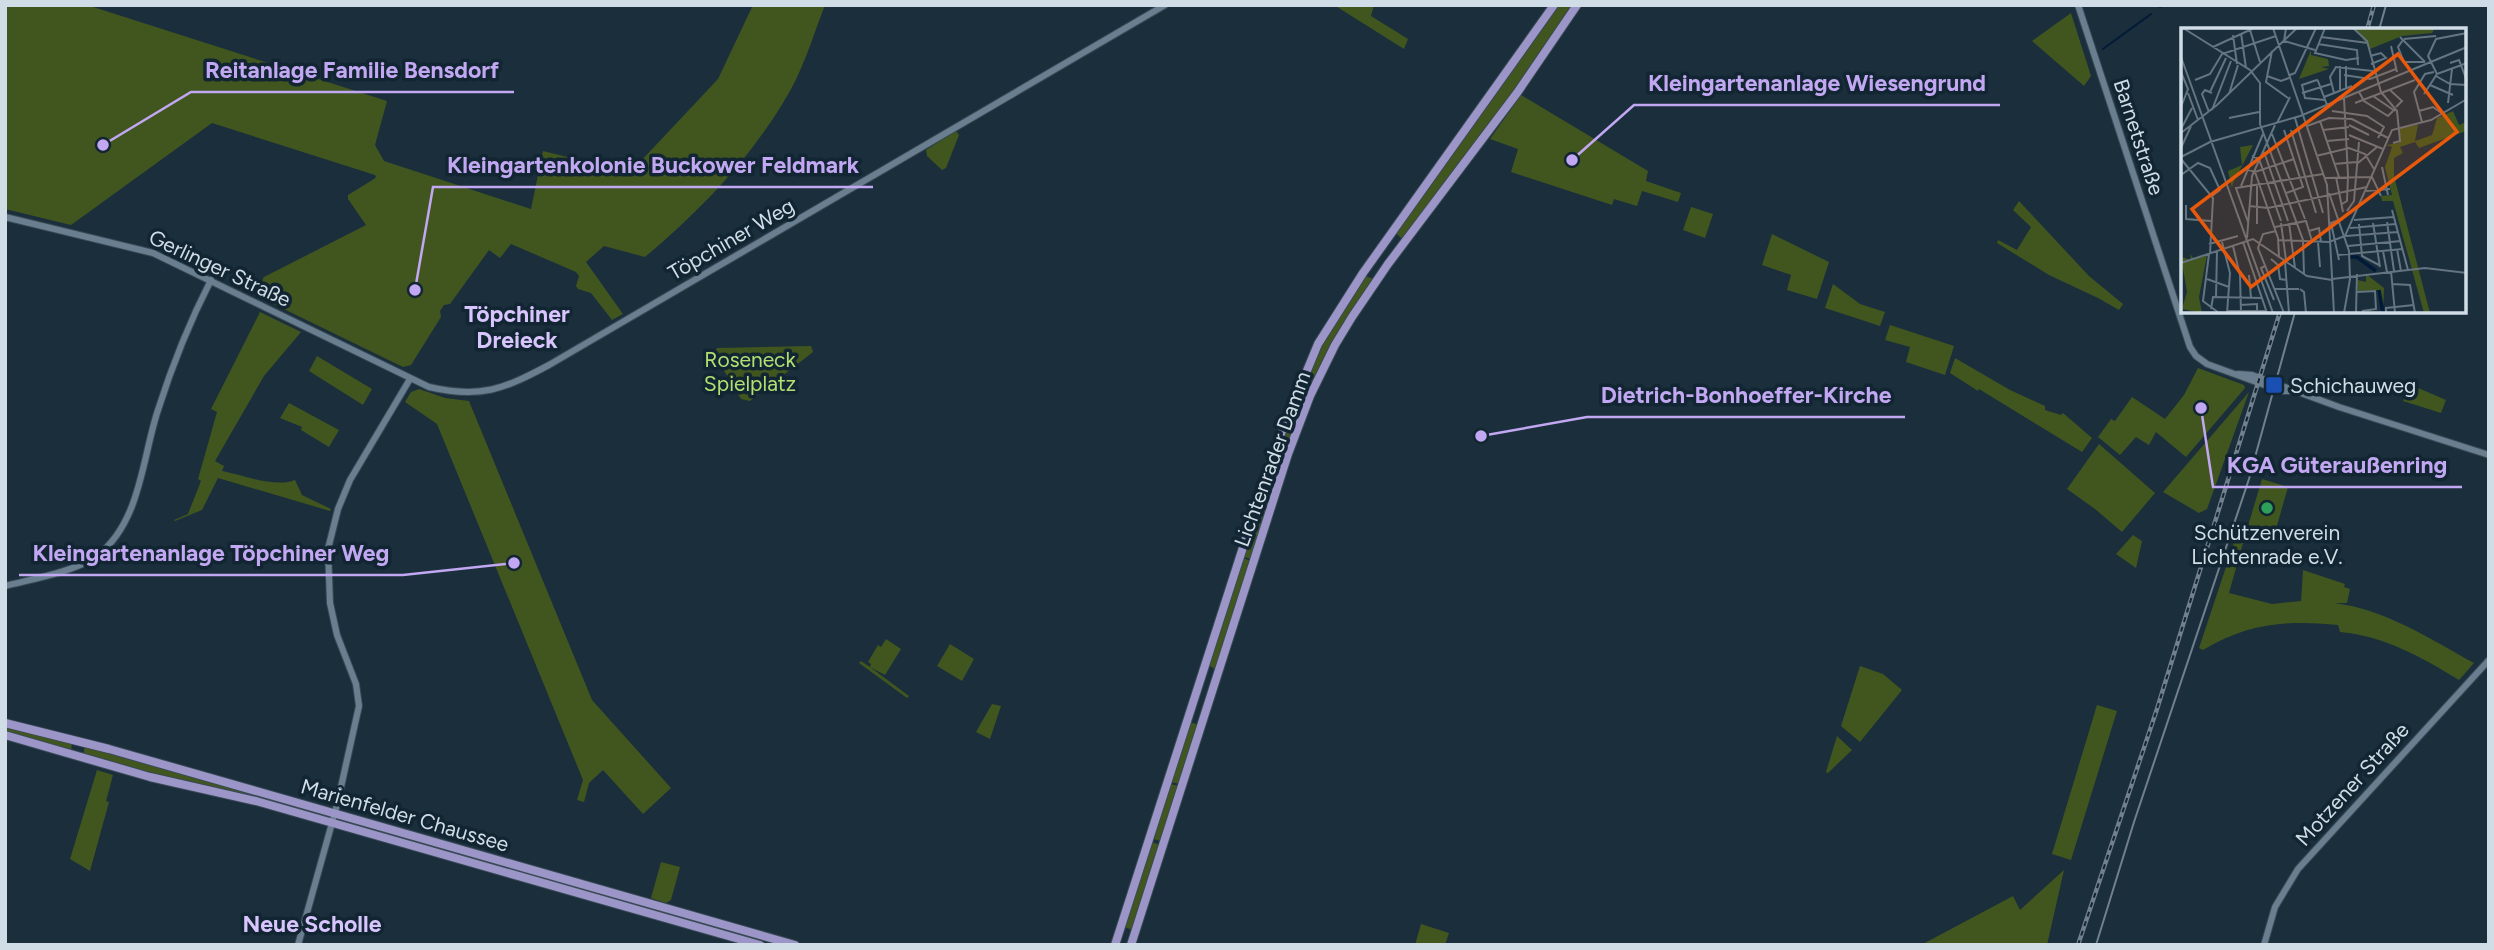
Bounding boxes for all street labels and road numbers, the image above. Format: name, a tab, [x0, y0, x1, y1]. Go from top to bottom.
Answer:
street label: Barnetstraße	[2108, 76, 2170, 198]
street label: Töpchiner Weg	[664, 193, 798, 285]
street label: Gerlinger Straße	[145, 224, 295, 312]
street label: Lichtenrader Damm	[1229, 368, 1315, 550]
street label: Motzener Straße	[2290, 717, 2414, 851]
street label: Marienfelder Chaussee	[298, 773, 512, 857]

